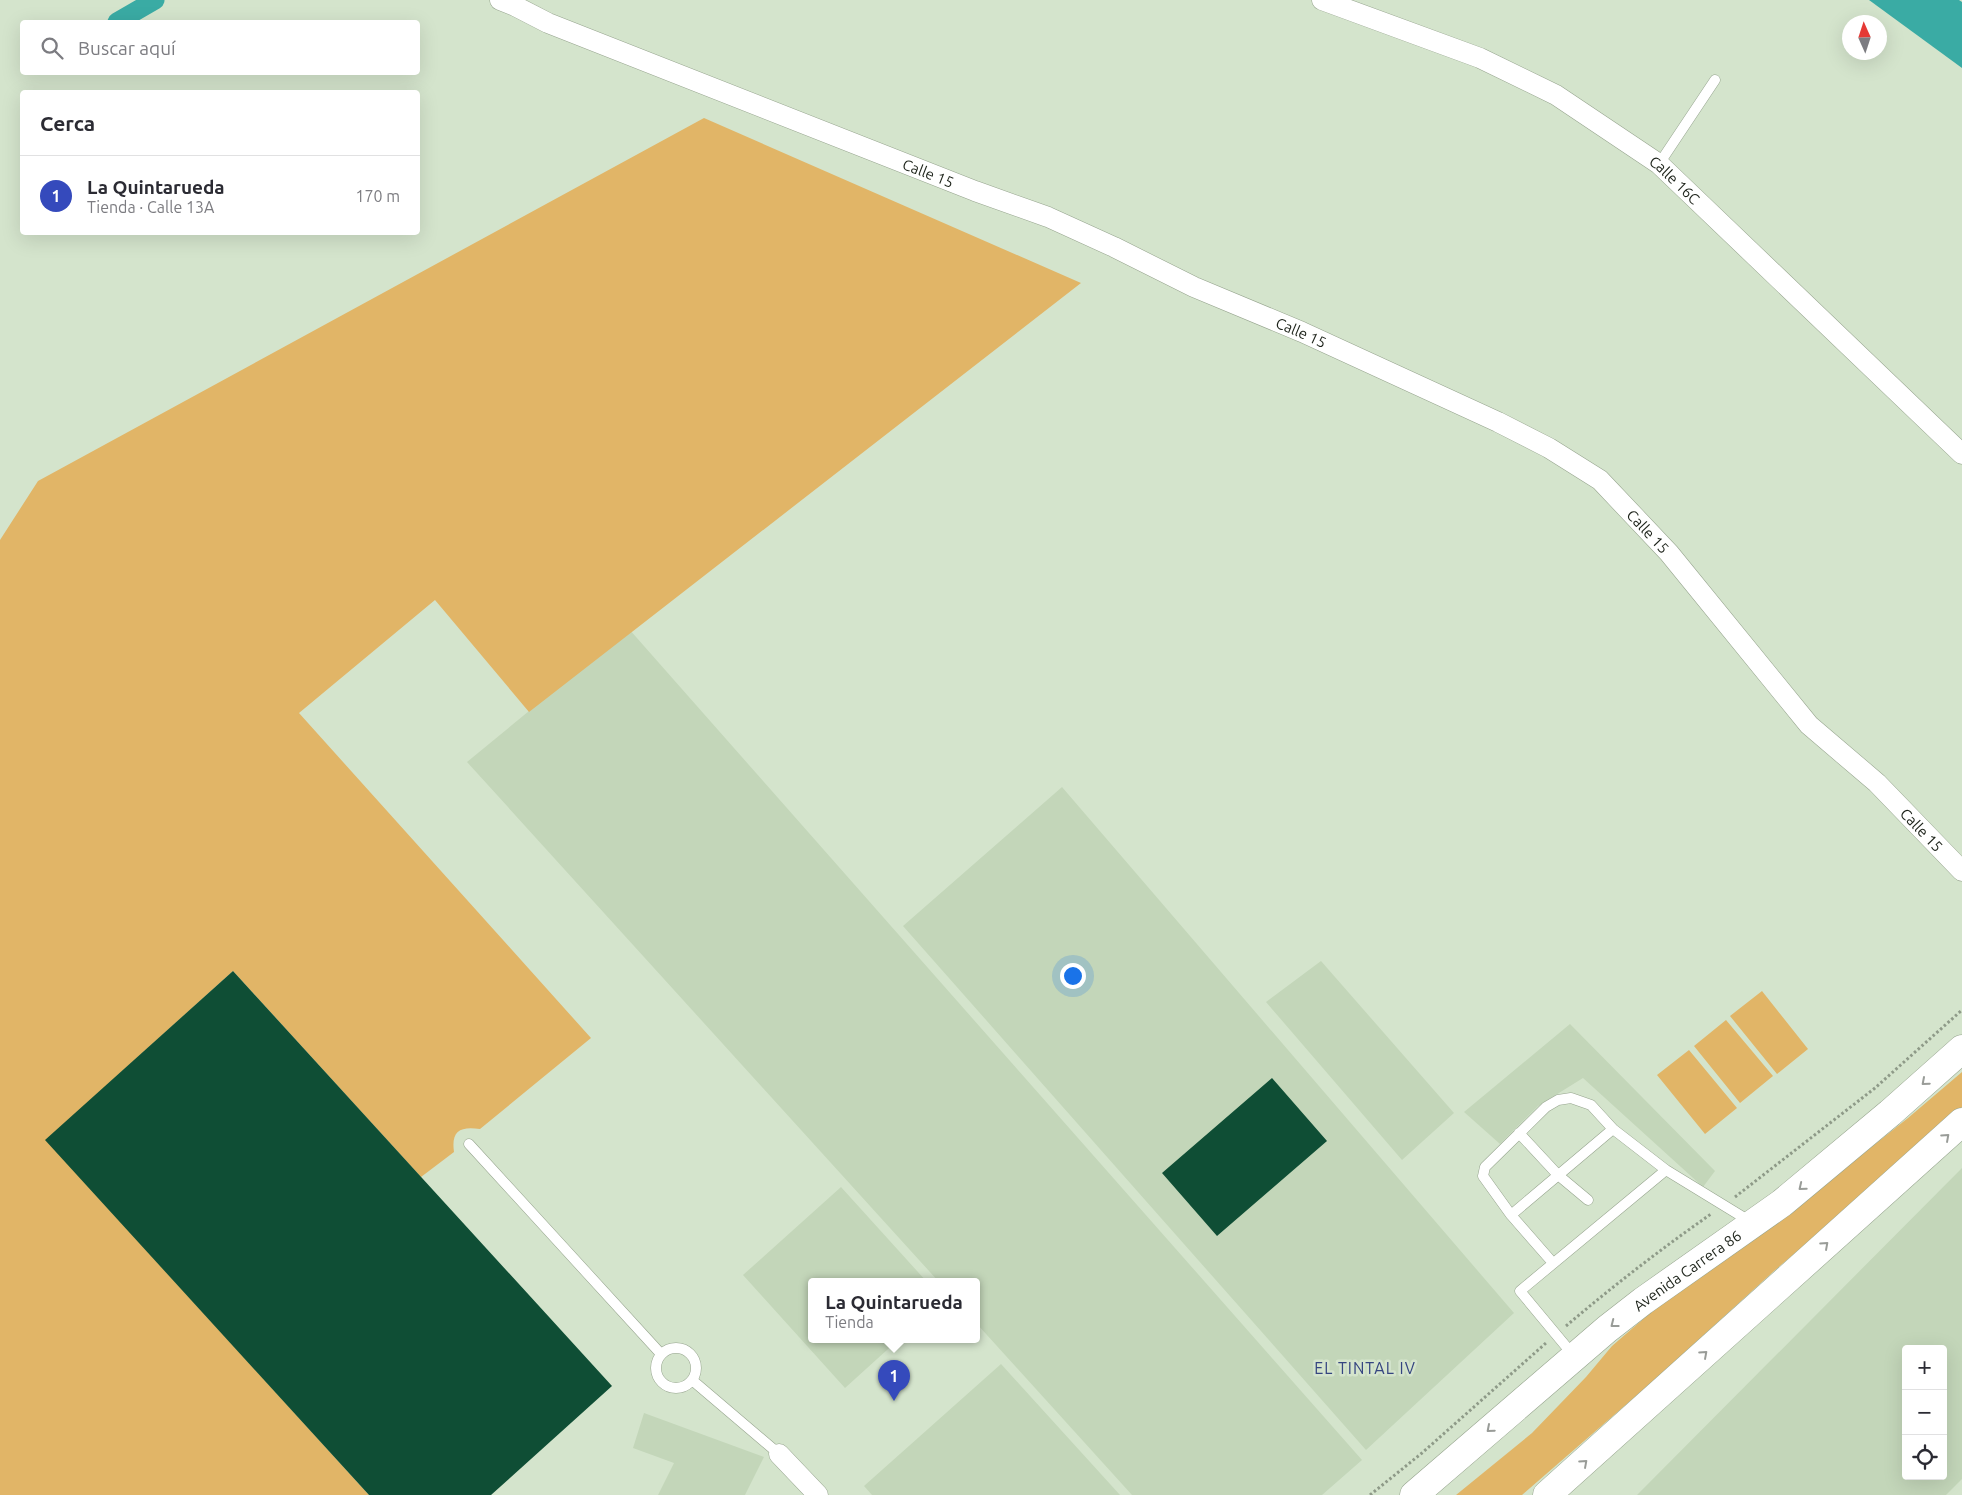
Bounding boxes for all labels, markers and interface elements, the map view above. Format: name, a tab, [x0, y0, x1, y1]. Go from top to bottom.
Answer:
north arrow	[1842, 15, 1887, 60]
search box	[20, 20, 420, 75]
icon: search	[38, 34, 66, 62]
text: Buscar aquí	[78, 37, 176, 59]
text: Cerca	[40, 111, 95, 135]
street label: Calle 16C	[1647, 152, 1704, 207]
street label: Calle 15	[900, 155, 956, 190]
text: La Quintarueda	[87, 176, 225, 198]
text: 1	[51, 187, 61, 205]
text: 170 m	[355, 187, 400, 205]
text: Tienda · Calle 13A	[87, 198, 214, 216]
street label: Calle 15	[1274, 314, 1329, 351]
street label: Calle 15	[1624, 506, 1673, 556]
street label: Calle 15	[1897, 804, 1947, 855]
your location	[1060, 963, 1086, 989]
one-way arrow	[1922, 1076, 1931, 1085]
one-way arrow	[1941, 1134, 1950, 1143]
one-way arrow	[1798, 1181, 1807, 1190]
street label: Avenida Carrera 86	[1630, 1226, 1744, 1314]
one-way arrow	[1820, 1242, 1829, 1251]
popup	[808, 1278, 980, 1343]
text: La Quintarueda	[825, 1291, 963, 1313]
text: Tienda	[825, 1313, 874, 1331]
one-way arrow	[1611, 1318, 1620, 1326]
map controls	[1902, 1345, 1947, 1480]
button: +	[1902, 1345, 1947, 1390]
one-way arrow	[1699, 1351, 1708, 1360]
district label: EL TINTAL IV	[1314, 1359, 1416, 1377]
pin: 1	[878, 1360, 910, 1401]
button: −	[1902, 1390, 1947, 1435]
one-way arrow	[1487, 1424, 1496, 1433]
button: locate	[1902, 1435, 1947, 1480]
one-way arrow	[1578, 1460, 1587, 1469]

